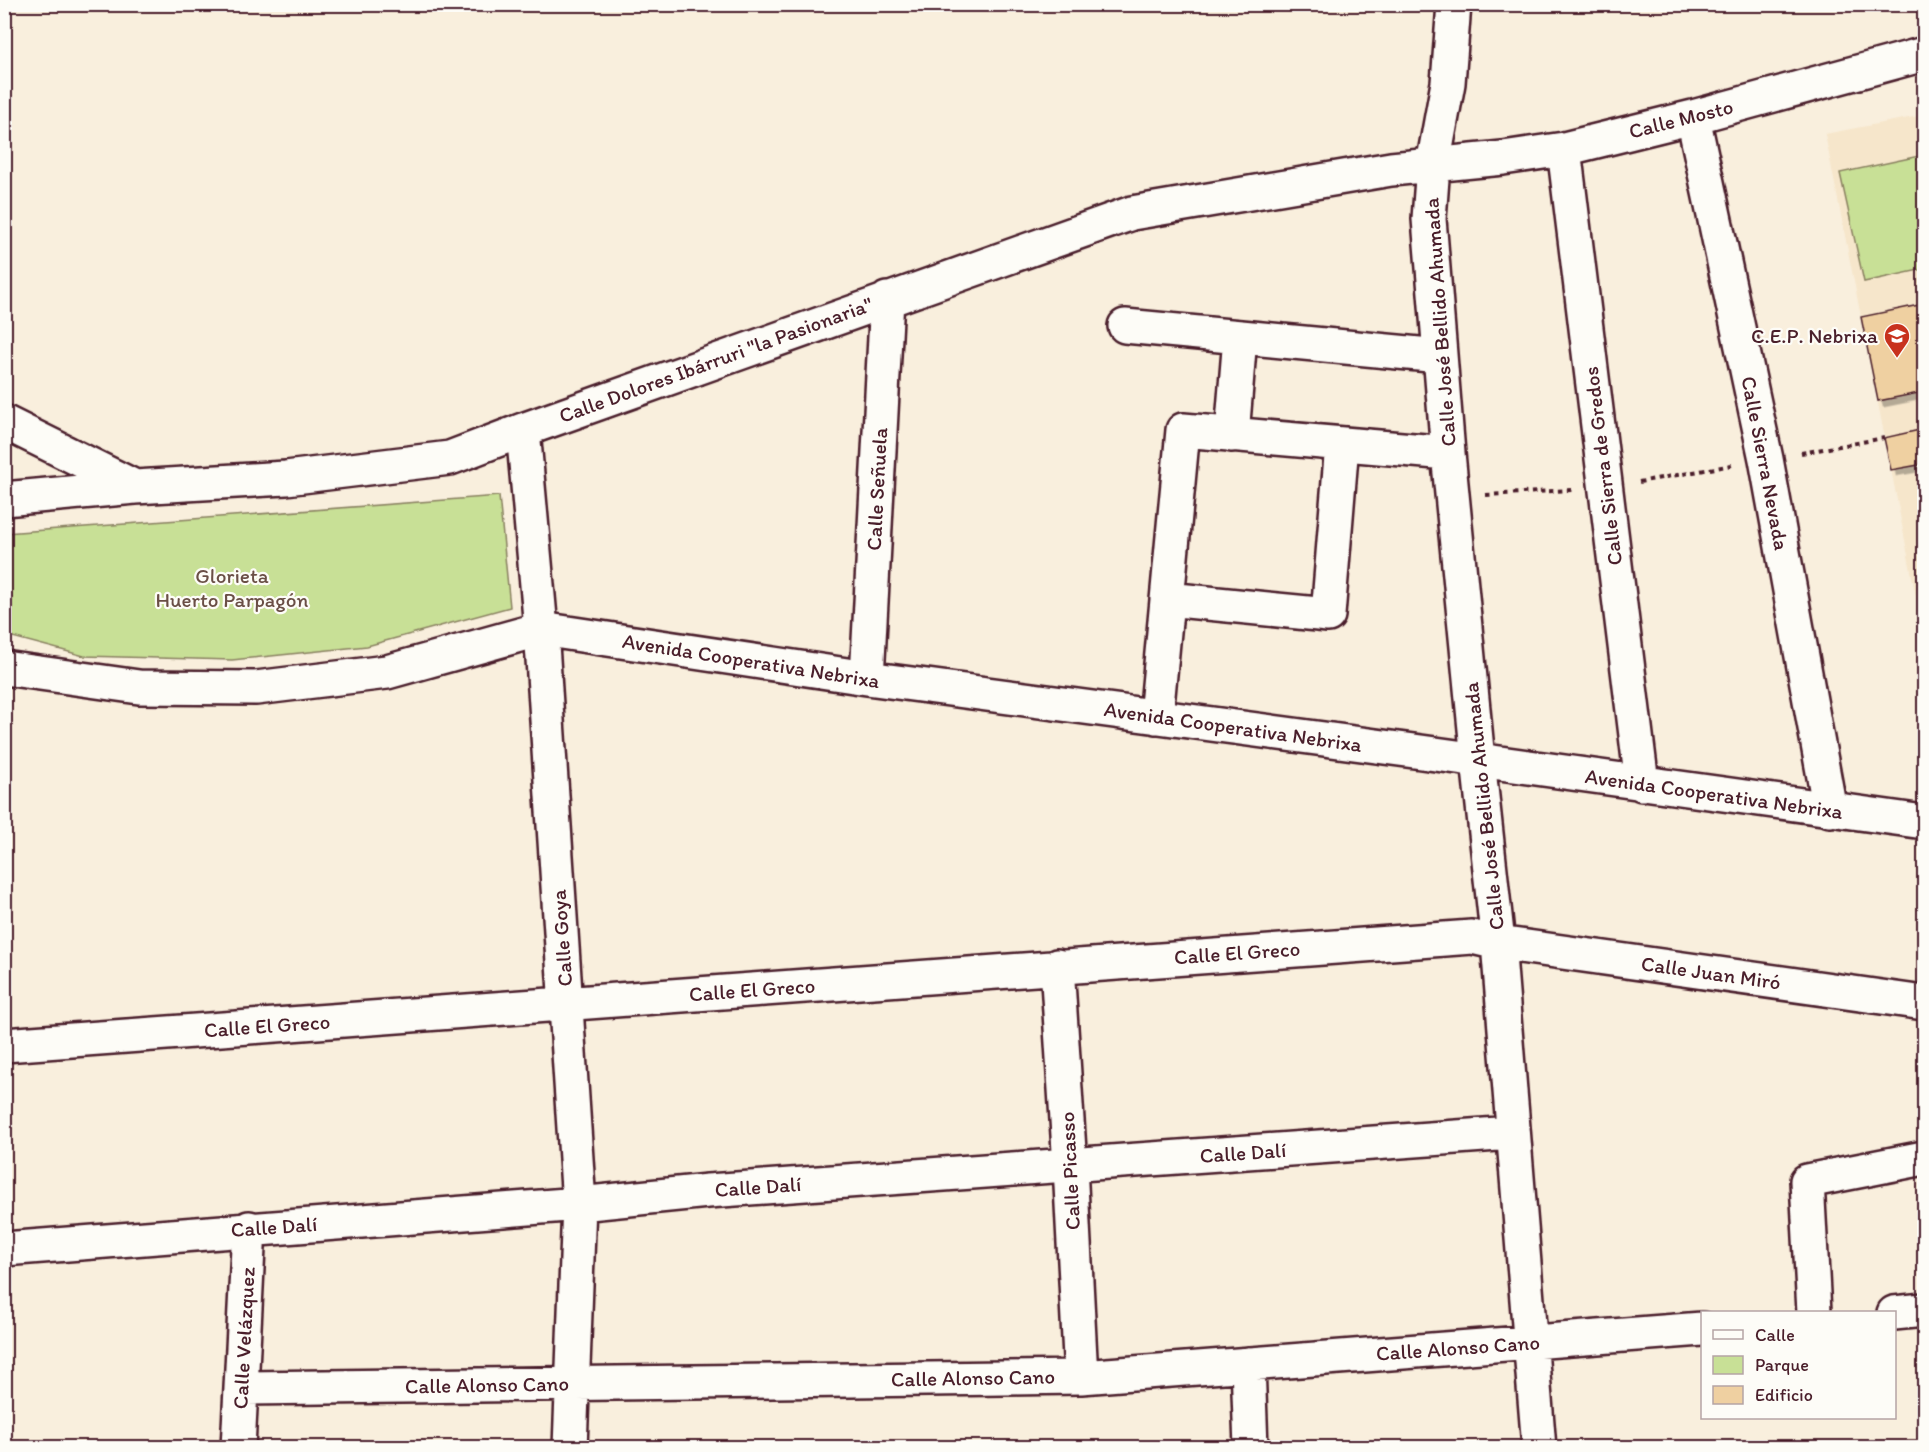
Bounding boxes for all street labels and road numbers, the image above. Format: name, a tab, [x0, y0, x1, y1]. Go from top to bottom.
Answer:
street label: Calle Mosto	[1626, 93, 1736, 144]
street label: Calle José Bellido Ahumada	[1418, 197, 1461, 447]
street label: Calle Dolores Ibárruri "la Pasionaria"	[556, 291, 876, 428]
street label: Calle Sierra de Gredos	[1578, 365, 1627, 567]
street label: Calle Sierra Nevada	[1736, 374, 1795, 552]
street label: Calle Señuela	[861, 427, 892, 551]
street label: Avenida Cooperativa Nebrixa	[621, 628, 882, 693]
street label: Calle José Bellido Ahumada	[1458, 681, 1509, 931]
street label: Avenida Cooperativa Nebrixa	[1102, 696, 1364, 757]
street label: Avenida Cooperativa Nebrixa	[1583, 763, 1845, 824]
street label: Calle Goya	[546, 889, 577, 987]
street label: Calle El Greco	[1173, 936, 1301, 969]
street label: Calle Juan Miró	[1640, 950, 1783, 995]
street label: Calle El Greco	[688, 973, 816, 1006]
street label: Calle El Greco	[203, 1009, 331, 1042]
street label: Calle Picasso	[1054, 1111, 1085, 1231]
street label: Calle Dalí	[1199, 1137, 1288, 1168]
street label: Calle Dalí	[714, 1171, 803, 1202]
street label: Calle Dalí	[230, 1211, 319, 1242]
street label: Calle Velázquez	[227, 1266, 260, 1410]
street label: Calle Alonso Cano	[1375, 1329, 1541, 1366]
street label: Calle Alonso Cano	[891, 1364, 1055, 1391]
street label: Calle Alonso Cano	[405, 1371, 569, 1398]

